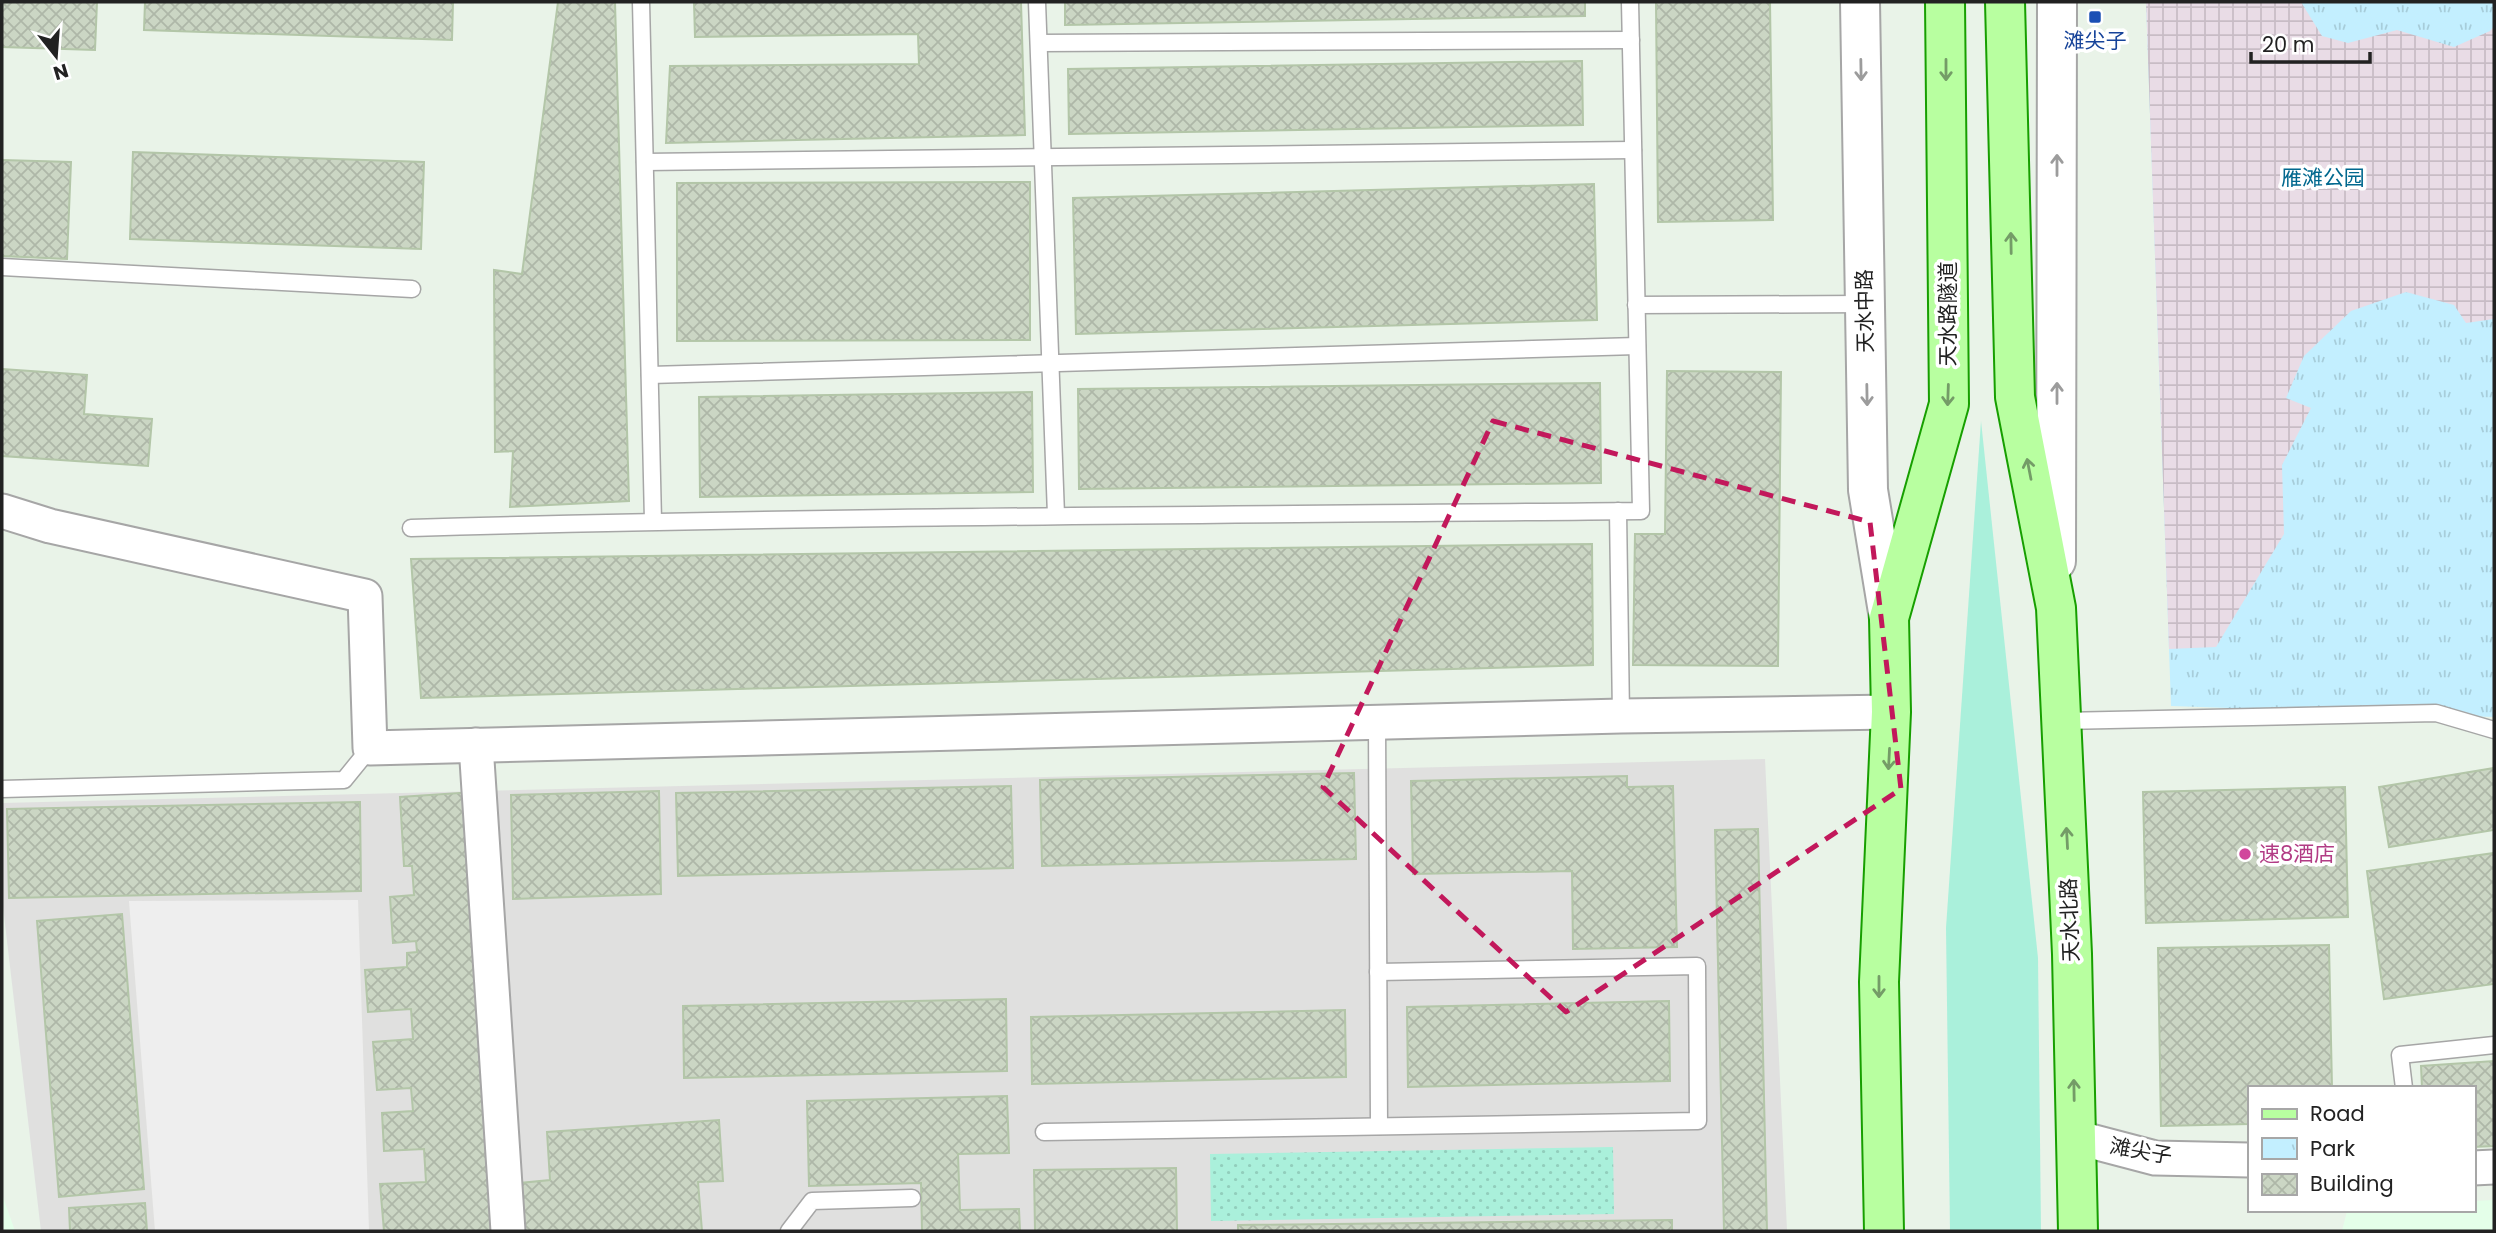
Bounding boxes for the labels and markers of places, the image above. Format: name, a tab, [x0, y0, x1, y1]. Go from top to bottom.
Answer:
marker: 滩尖子	[2087, 9, 2103, 25]
place label: 滩尖子	[2064, 26, 2127, 55]
place label: 速8酒店	[2259, 839, 2335, 868]
marker: 速8酒店	[2237, 846, 2253, 862]

